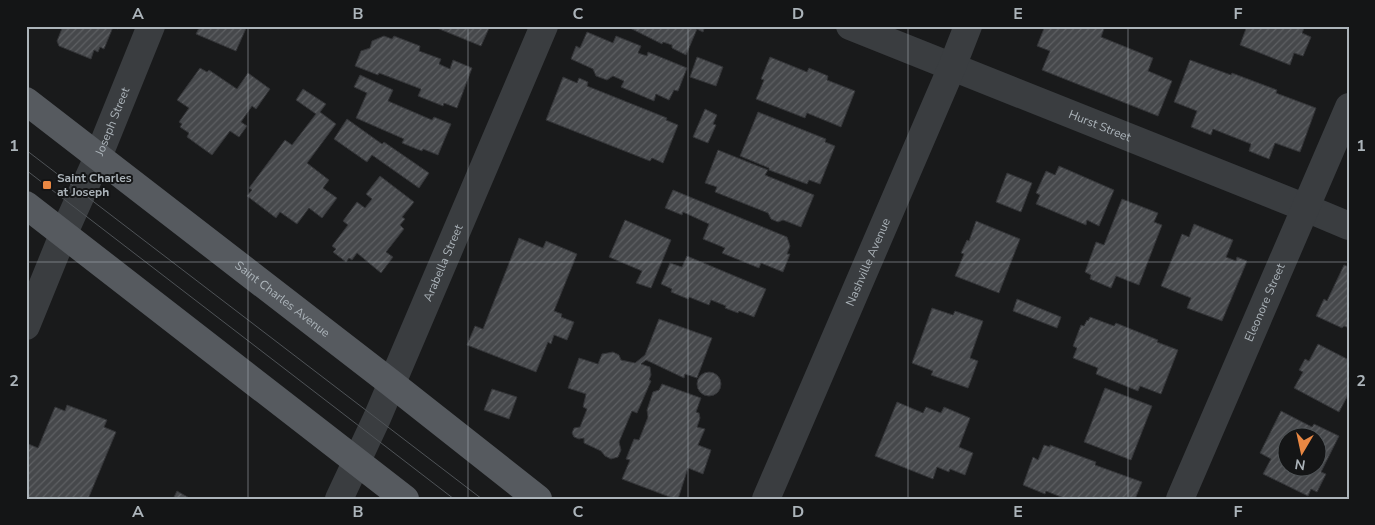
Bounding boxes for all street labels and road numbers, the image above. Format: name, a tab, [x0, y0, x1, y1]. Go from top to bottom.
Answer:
street label: Joseph Street	[91, 84, 134, 159]
street label: Hurst Street	[1066, 106, 1134, 146]
street label: Nashville Avenue	[842, 216, 894, 308]
street label: Arabella Street	[420, 221, 467, 304]
street label: Saint Charles Avenue	[232, 257, 333, 341]
street label: Eleonore Street	[1241, 260, 1289, 344]

